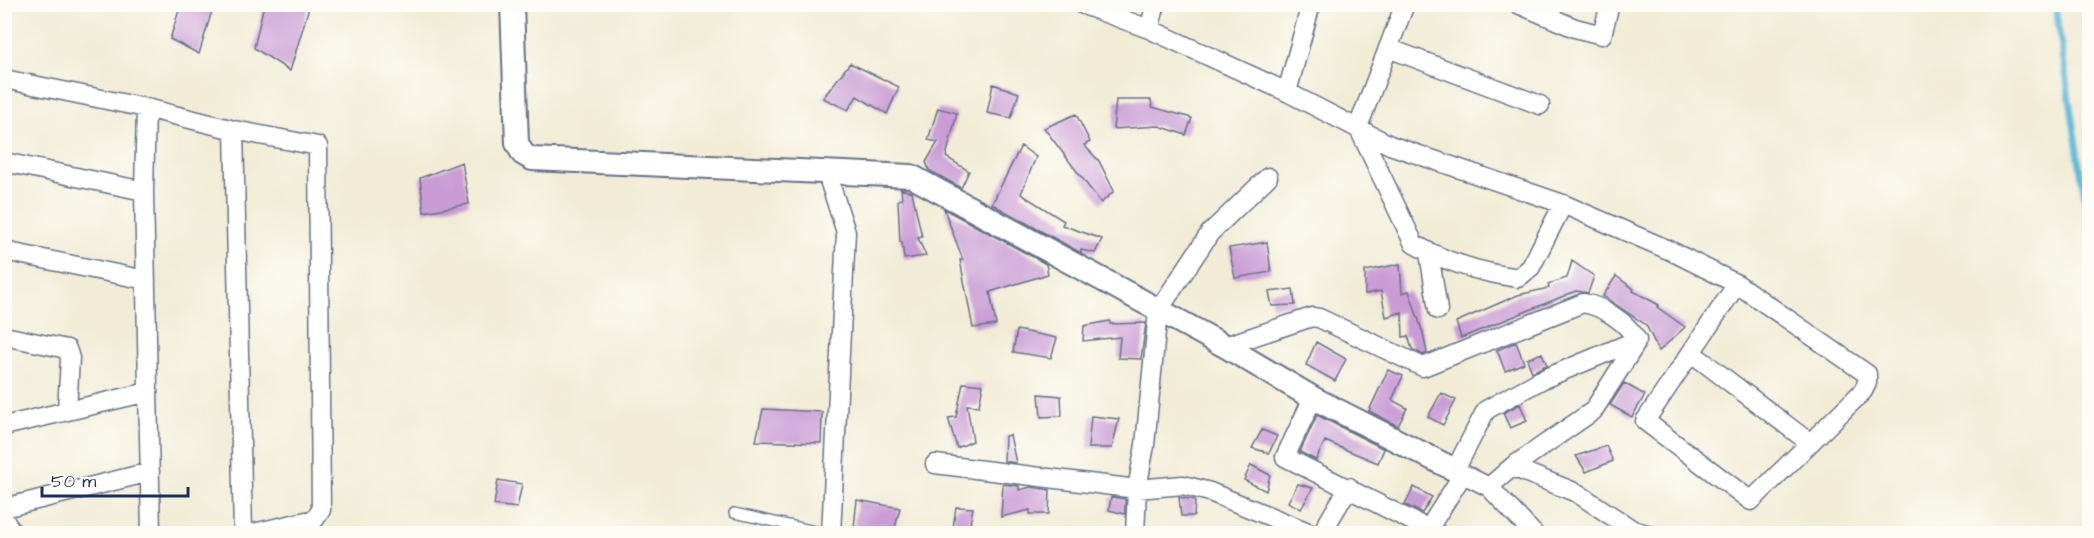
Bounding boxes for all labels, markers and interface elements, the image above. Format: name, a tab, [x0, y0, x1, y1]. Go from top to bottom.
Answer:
scale bar	[42, 460, 188, 498]
text: 50 m	[51, 469, 96, 494]

